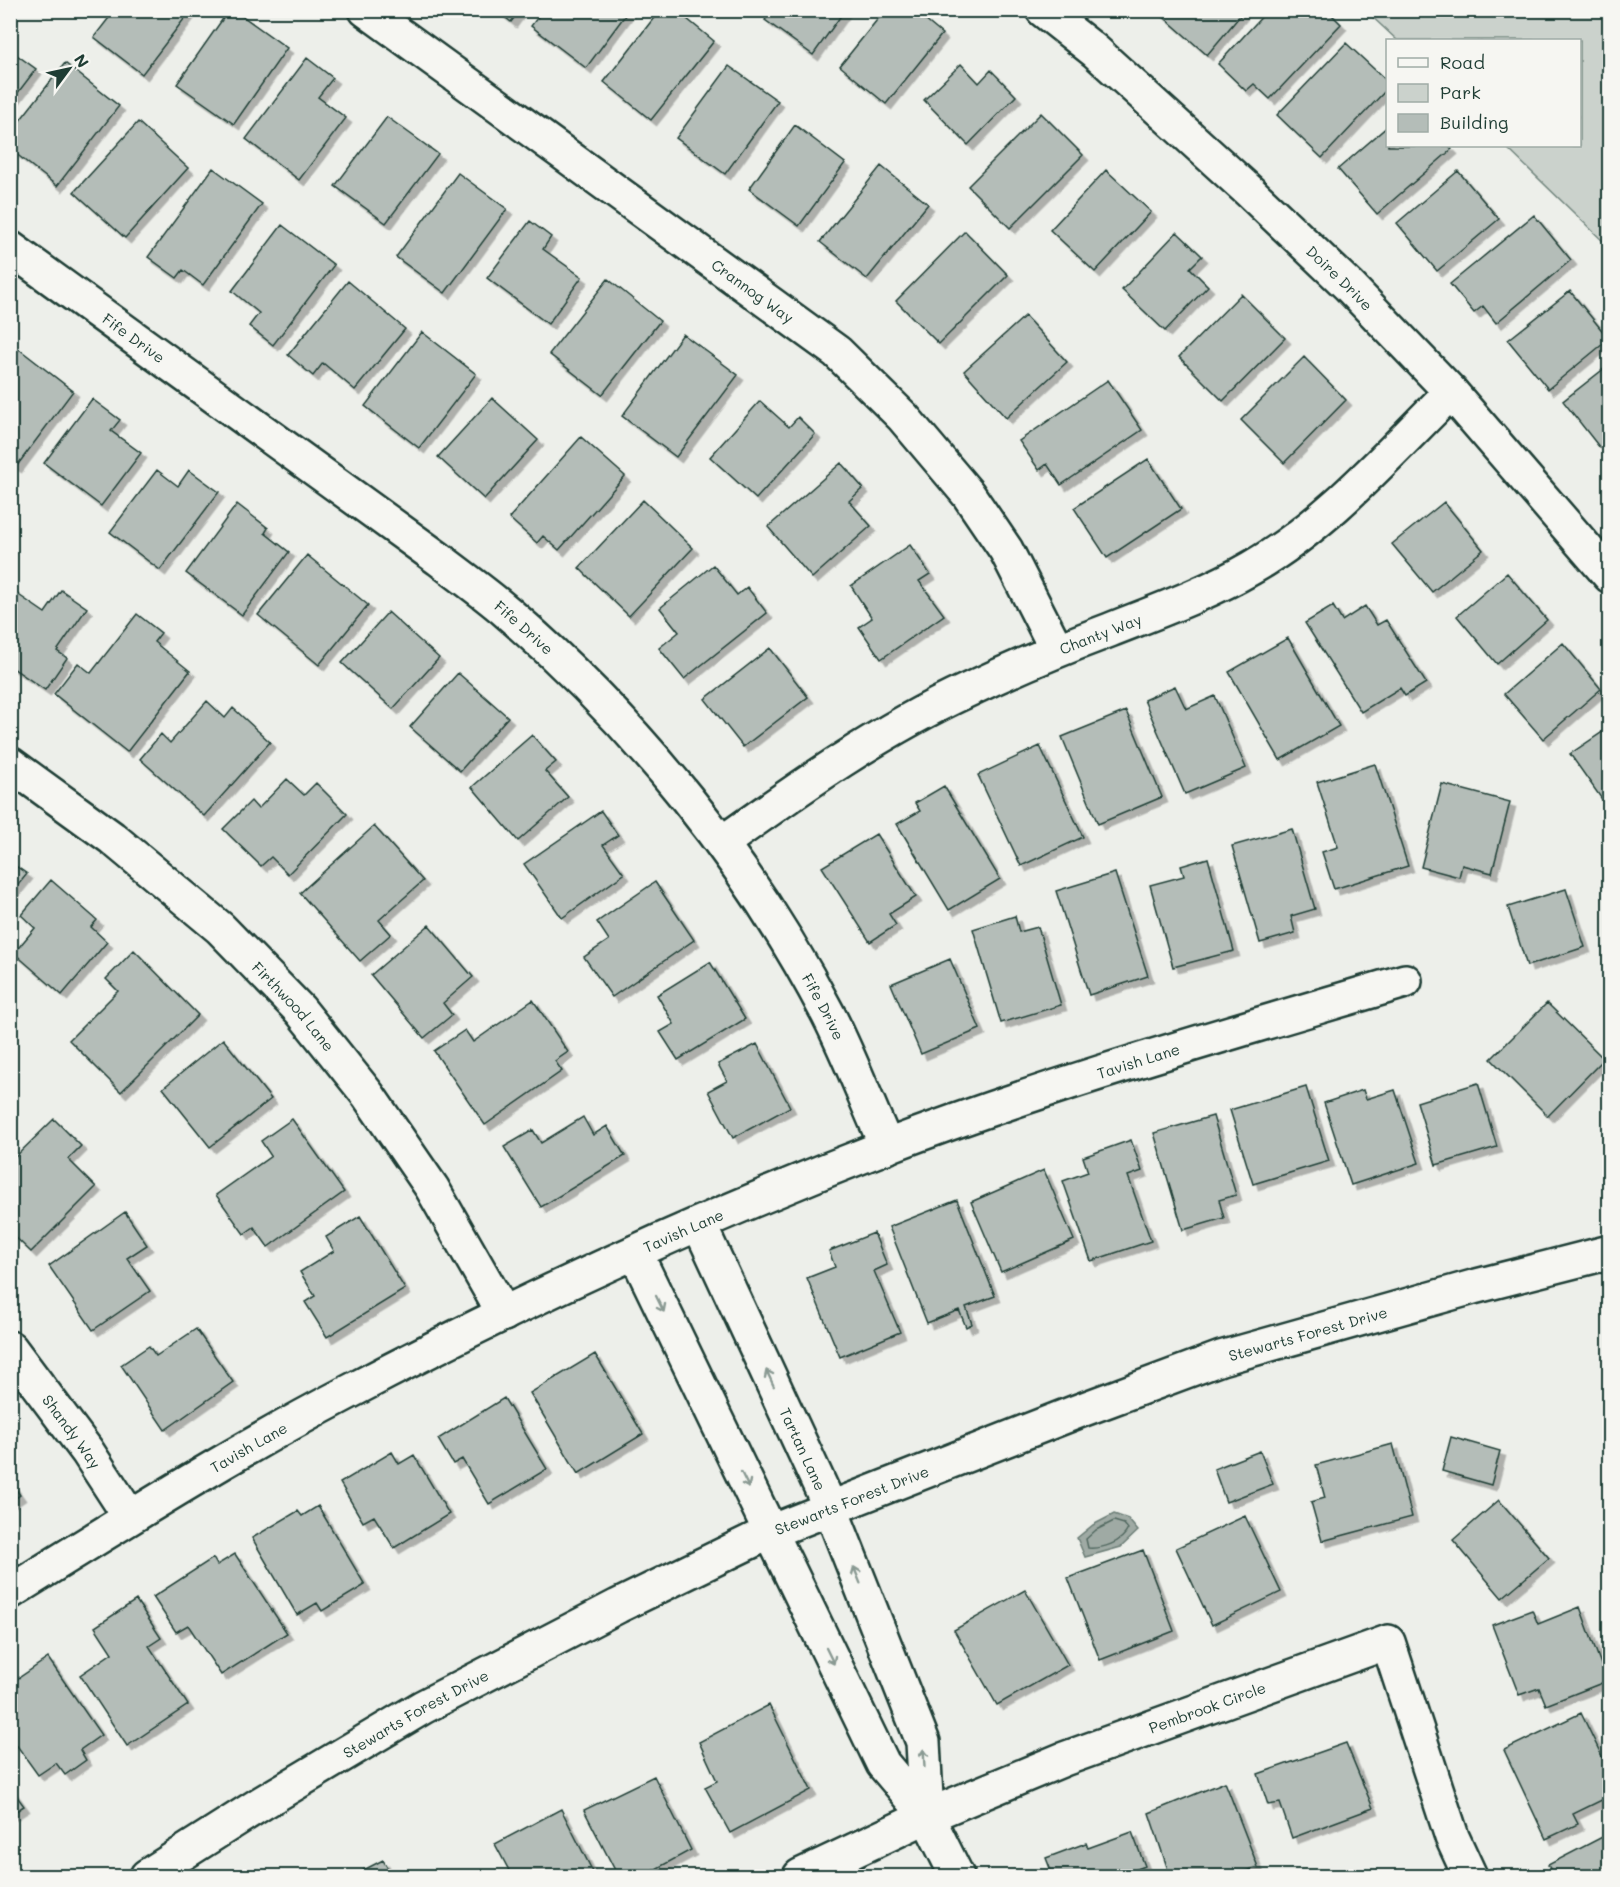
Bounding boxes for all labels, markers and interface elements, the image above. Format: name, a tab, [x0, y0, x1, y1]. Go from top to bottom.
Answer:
north arrow	[39, 39, 99, 99]
legend	[1386, 39, 1581, 147]
text: N	[70, 50, 94, 71]
text: Road	[1440, 50, 1485, 74]
text: Park	[1440, 80, 1481, 104]
text: Building	[1440, 110, 1508, 134]
street label: Doire Drive	[1302, 241, 1377, 315]
street label: Crannog Way	[708, 254, 798, 328]
street label: Fife Drive	[99, 308, 169, 367]
street label: Fife Drive	[490, 596, 558, 659]
street label: Chanty Way	[1056, 609, 1144, 659]
street label: Firthwood Lane	[248, 957, 339, 1055]
street label: Fife Drive	[798, 970, 849, 1043]
street label: Tavish Lane	[1094, 1039, 1182, 1083]
street label: Tavish Lane	[640, 1204, 726, 1257]
one-way arrow	[655, 1295, 667, 1313]
street label: Stewarts Forest Drive	[1226, 1302, 1390, 1365]
one-way arrow	[764, 1369, 776, 1387]
street label: Shandy Way	[38, 1390, 106, 1472]
street label: Tartan Lane	[775, 1404, 831, 1494]
street label: Tavish Lane	[206, 1417, 291, 1477]
street label: Stewarts Forest Drive	[772, 1461, 932, 1539]
one-way arrow	[739, 1471, 751, 1489]
one-way arrow	[851, 1566, 862, 1585]
one-way arrow	[824, 1646, 836, 1664]
street label: Stewarts Forest Drive	[339, 1665, 492, 1763]
street label: Pembrook Circle	[1146, 1677, 1268, 1738]
one-way arrow	[919, 1748, 930, 1768]

